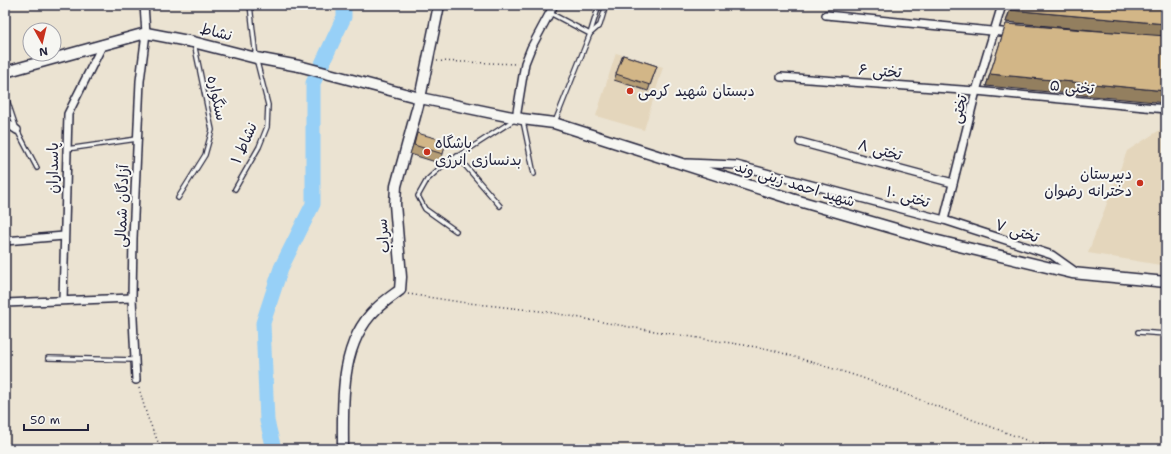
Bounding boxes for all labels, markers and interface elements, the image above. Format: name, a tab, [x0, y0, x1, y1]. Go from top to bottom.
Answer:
street label: نشاط	[198, 18, 234, 46]
north arrow	[22, 22, 62, 62]
text: N	[38, 43, 49, 59]
street label: تختی ۶	[858, 60, 903, 83]
street label: سنگواره	[202, 74, 232, 122]
street label: تختی ۵	[1049, 75, 1096, 99]
place label: دبستان شهید کرمی	[638, 81, 755, 101]
marker: دبستان شهید کرمی	[625, 86, 635, 96]
street label: تختی	[946, 92, 972, 126]
street label: نشاط ۱	[226, 119, 262, 167]
place label: باشگاه بدنسازی انرژی	[435, 133, 522, 170]
street label: تختی ۸	[856, 135, 905, 166]
street label: پاسداران	[43, 142, 63, 194]
marker: باشگاه بدنسازی انرژی	[422, 147, 432, 157]
street label: شهید احمد زینی وند	[732, 156, 858, 212]
street label: آزادگان شمالی	[111, 163, 133, 248]
place label: دبیرستان دخترانه رضوان	[1044, 164, 1132, 201]
marker: دبیرستان دخترانه رضوان	[1135, 178, 1145, 188]
street label: تختی ۱۰	[884, 182, 933, 213]
street label: تختی ۷	[993, 215, 1042, 248]
street label: سراب	[372, 218, 394, 254]
scale bar	[24, 406, 88, 432]
text: 50 m	[30, 412, 60, 428]

